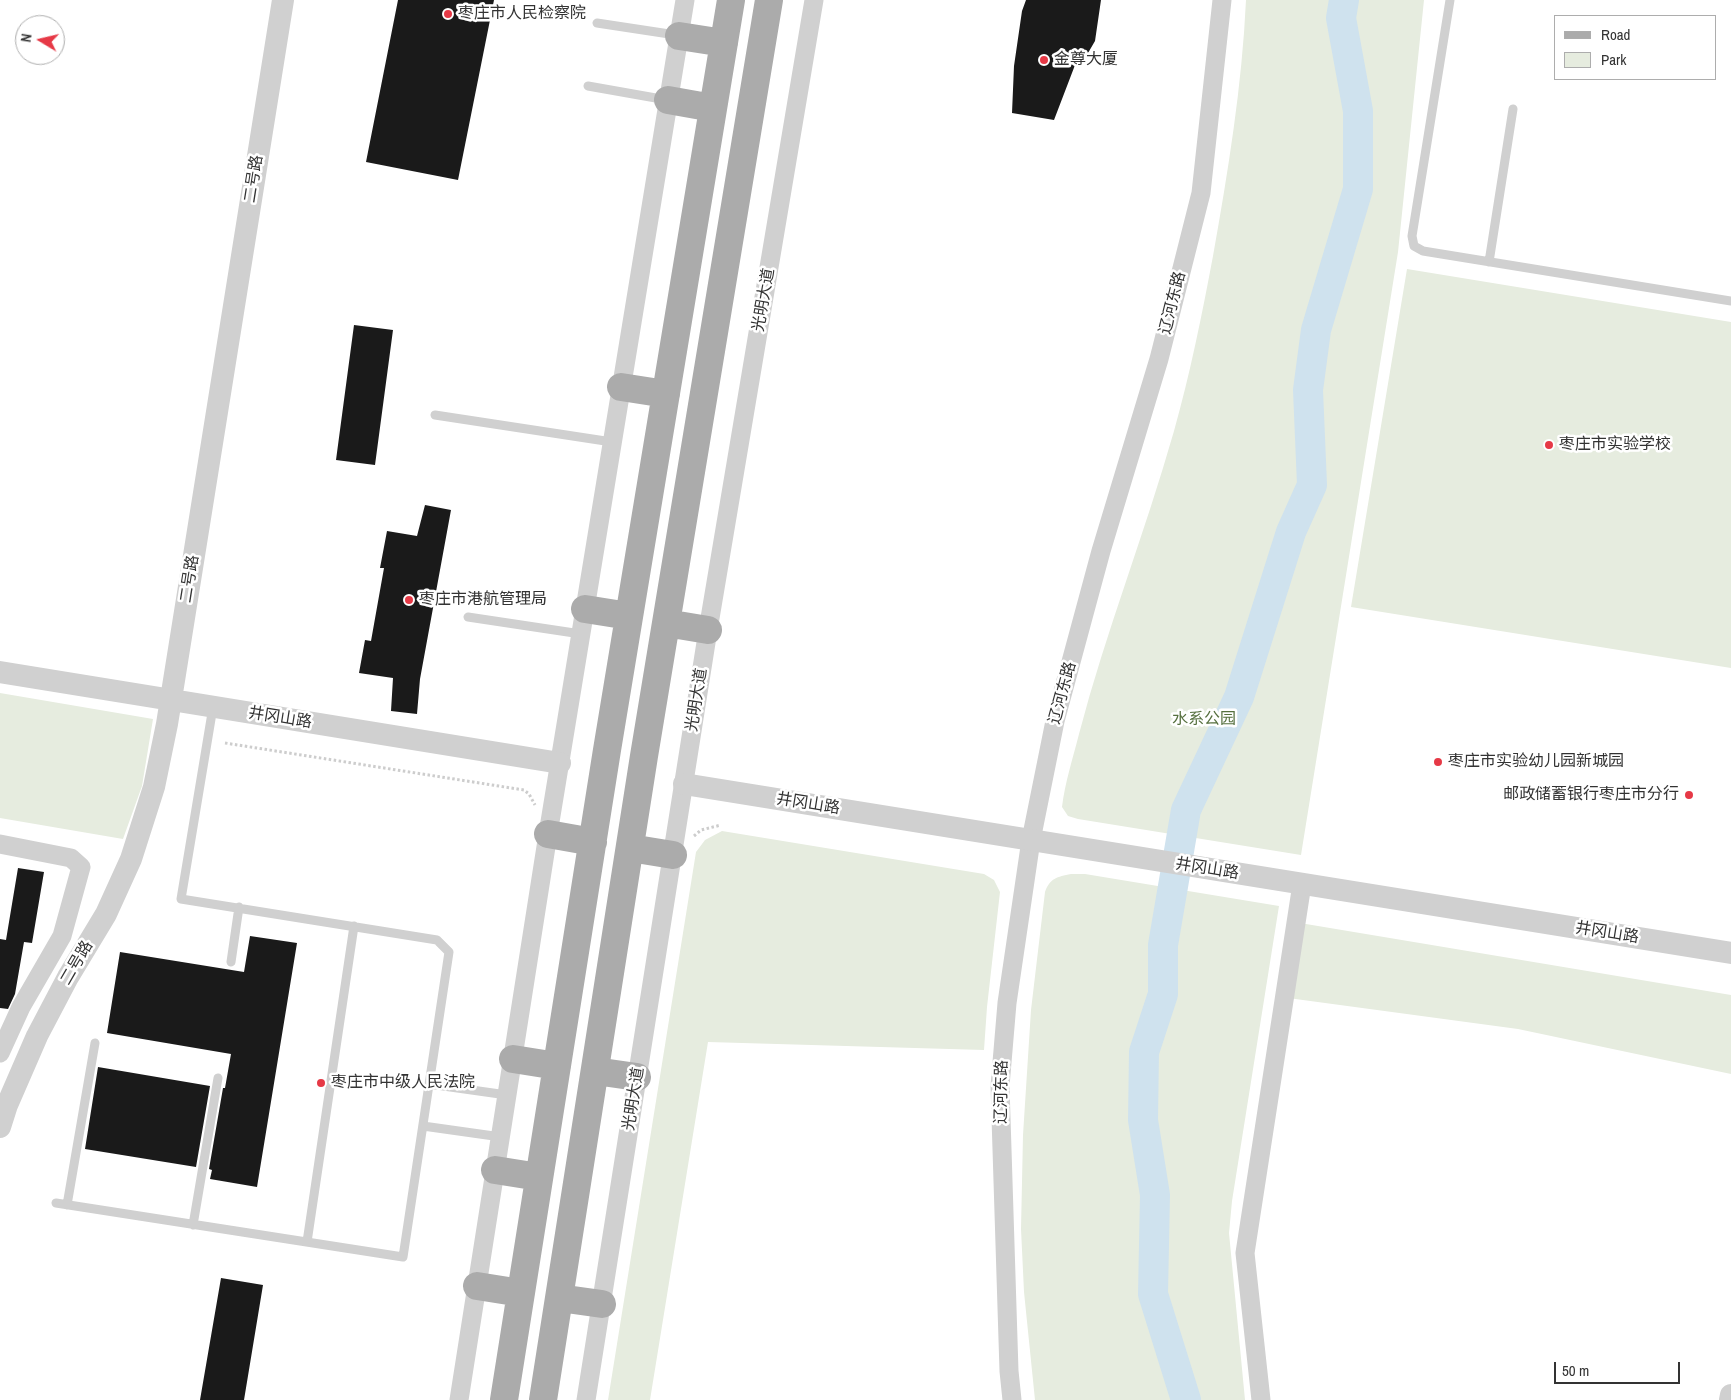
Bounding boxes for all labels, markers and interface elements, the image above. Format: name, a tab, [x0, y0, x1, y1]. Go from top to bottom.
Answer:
place label: 枣庄市人民检察院	[458, 4, 586, 24]
marker: 枣庄市人民检察院	[442, 8, 454, 20]
north arrow	[15, 15, 65, 65]
legend	[1554, 15, 1716, 80]
text: Road	[1601, 24, 1630, 45]
text: N	[17, 32, 36, 43]
text: Park	[1601, 49, 1626, 70]
place label: 金尊大厦	[1054, 50, 1118, 70]
marker: 金尊大厦	[1038, 54, 1050, 66]
street label: 二号路	[241, 154, 267, 204]
street label: 光明大道	[749, 267, 779, 333]
street label: 辽河东路	[1156, 270, 1190, 336]
place label: 枣庄市实验学校	[1559, 435, 1671, 455]
marker: 枣庄市实验学校	[1543, 439, 1555, 451]
street label: 二号路	[177, 554, 203, 604]
place label: 枣庄市港航管理局	[419, 590, 547, 610]
marker: 枣庄市港航管理局	[403, 594, 415, 606]
street label: 辽河东路	[1045, 660, 1081, 726]
street label: 光明大道	[683, 667, 711, 733]
street label: 井冈山路	[247, 704, 313, 732]
park label: 水系公园	[1172, 710, 1236, 730]
place label: 枣庄市实验幼儿园新城园	[1448, 752, 1624, 772]
marker: 枣庄市实验幼儿园新城园	[1432, 756, 1444, 768]
place label: 邮政储蓄银行枣庄市分行	[1503, 785, 1679, 805]
marker: 邮政储蓄银行枣庄市分行	[1683, 789, 1695, 801]
street label: 井冈山路	[775, 790, 841, 818]
street label: 井冈山路	[1174, 855, 1240, 883]
street label: 井冈山路	[1574, 919, 1640, 947]
street label: 二号路	[57, 937, 97, 989]
street label: 辽河东路	[992, 1060, 1012, 1124]
street label: 光明大道	[620, 1066, 648, 1132]
place label: 枣庄市中级人民法院	[331, 1073, 475, 1093]
marker: 枣庄市中级人民法院	[315, 1077, 327, 1089]
scale bar	[1556, 1352, 1682, 1384]
text: 50 m	[1562, 1360, 1589, 1381]

